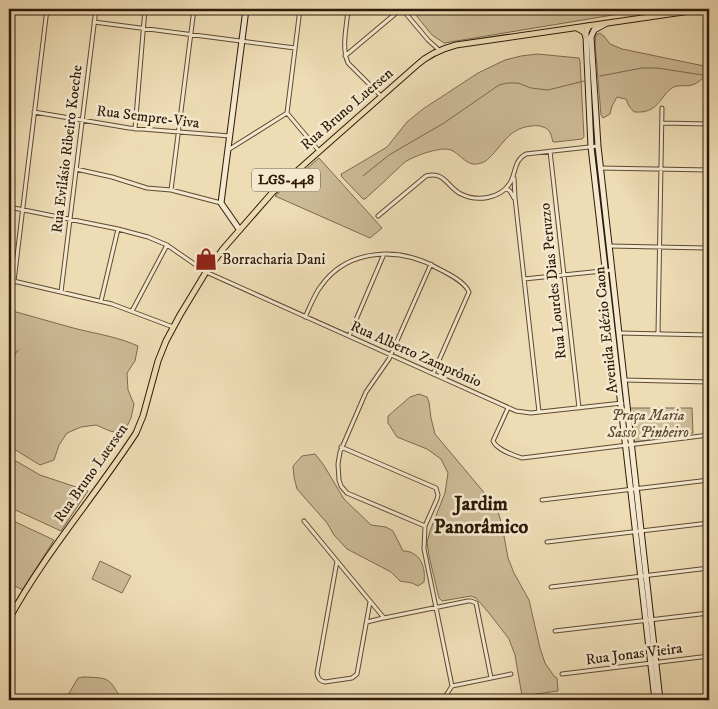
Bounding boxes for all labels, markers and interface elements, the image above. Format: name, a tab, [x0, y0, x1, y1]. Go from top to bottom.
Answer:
street label: Rua Evilásio Ribeiro Koeche	[47, 64, 87, 234]
street label: Rua Bruno Luersen	[297, 64, 397, 154]
street label: Rua Sempre-Viva	[95, 101, 201, 133]
road number: LGS-448	[252, 168, 320, 192]
street label: Rua Lourdes Dias Peruzzo	[535, 202, 571, 360]
shop icon: Borracharia Dani	[193, 246, 219, 272]
place label: Borracharia Dani	[222, 250, 325, 269]
street label: Avenida Edézio Caon	[590, 265, 622, 394]
street label: Rua Alberto Zamprônio	[347, 317, 485, 391]
park label: Praça Maria Sasso Pinheiro	[606, 406, 689, 442]
street label: Rua Bruno Luersen	[50, 420, 132, 526]
district label: Jardim Panorâmico	[434, 492, 529, 540]
street label: Rua Jonas Vieira	[584, 639, 684, 669]

